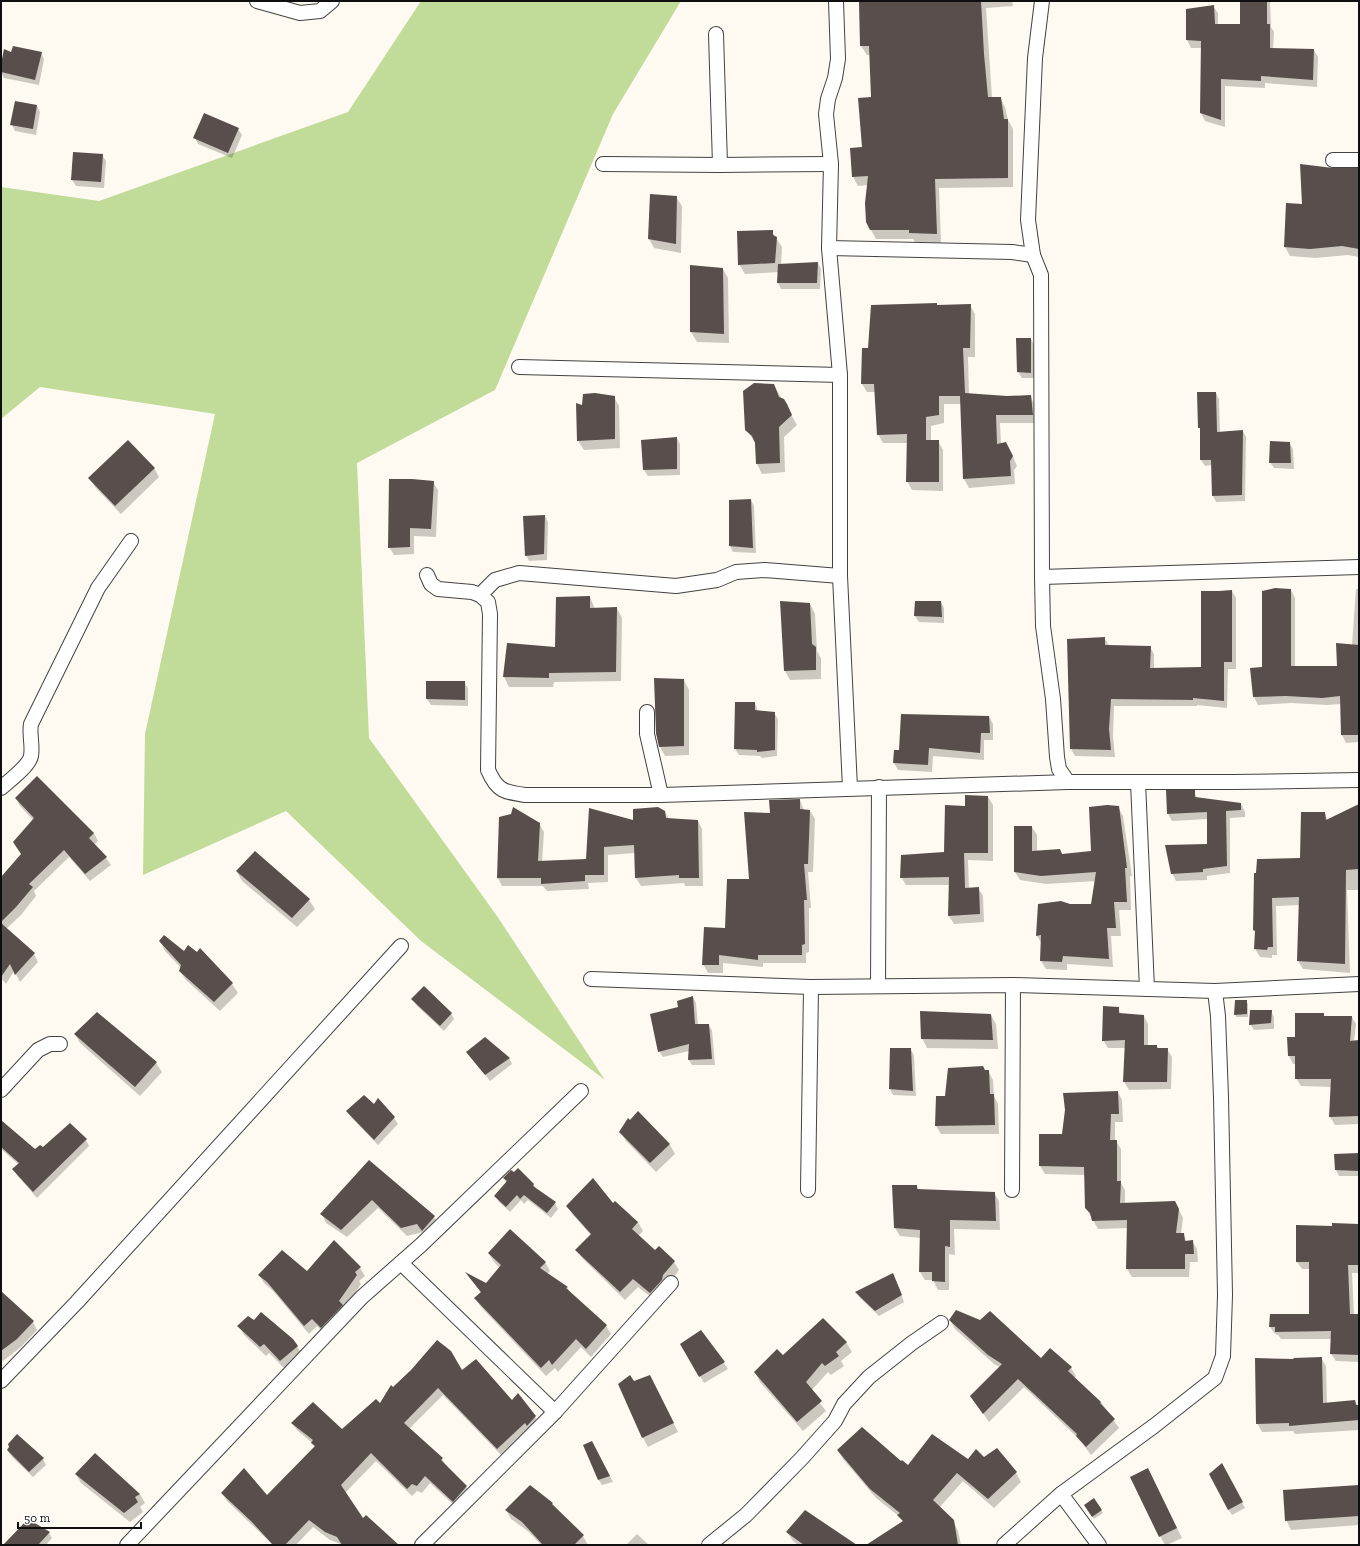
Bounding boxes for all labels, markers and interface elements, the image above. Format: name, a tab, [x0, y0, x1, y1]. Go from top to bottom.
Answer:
scale bar	[18, 1504, 141, 1530]
text: 50 m	[24, 1511, 51, 1525]

